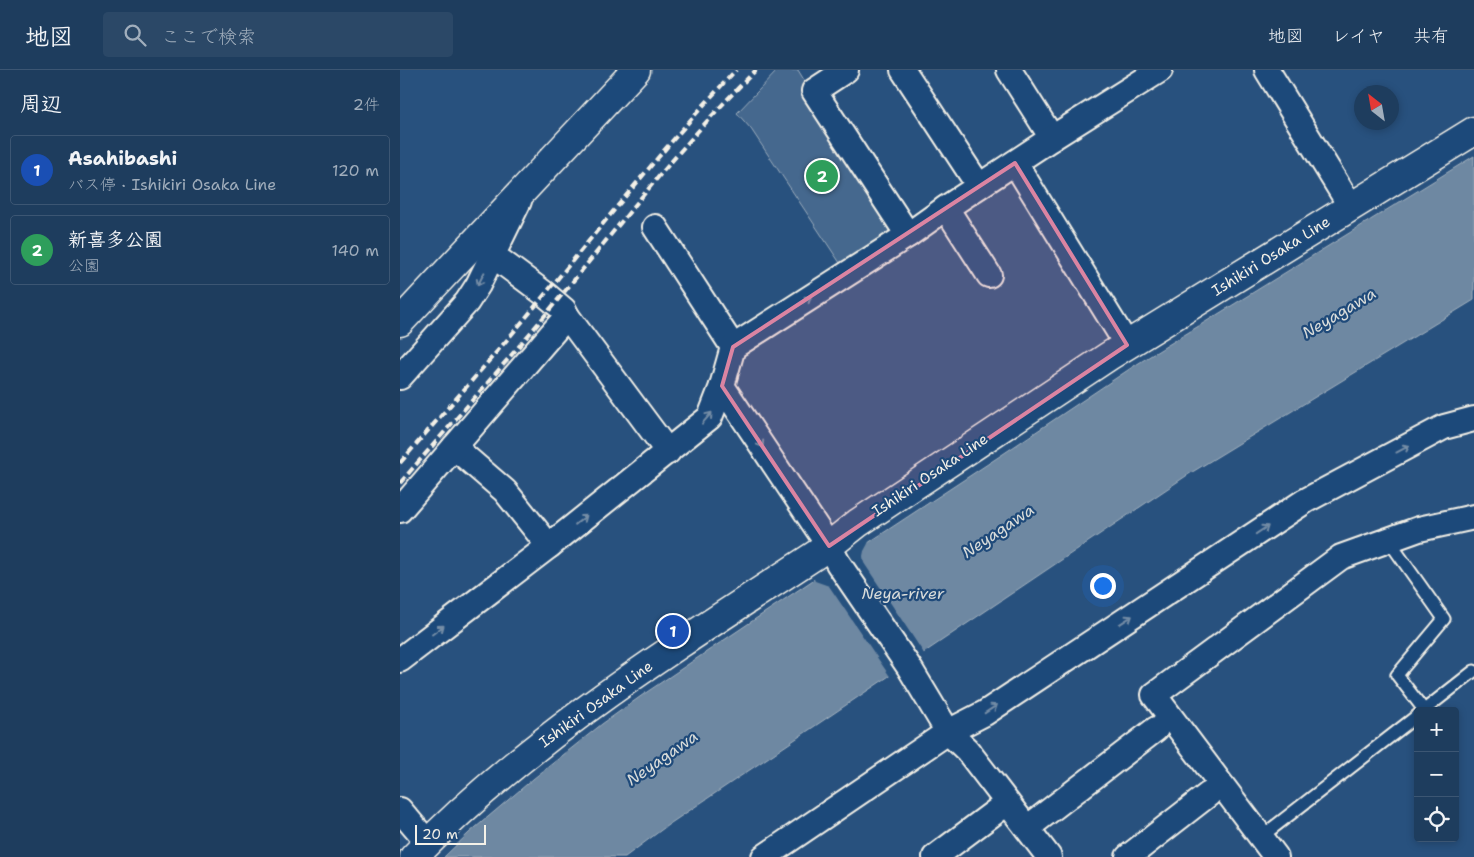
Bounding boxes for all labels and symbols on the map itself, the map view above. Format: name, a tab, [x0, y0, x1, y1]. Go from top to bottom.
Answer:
north arrow	[1354, 85, 1399, 130]
pin: 2	[806, 157, 838, 195]
street label: Ishikiri Osaka Line	[1208, 212, 1334, 300]
one-way arrow	[476, 271, 486, 286]
water label: Neyagawa	[1298, 283, 1380, 343]
one-way arrow	[798, 295, 812, 306]
one-way arrow	[701, 412, 712, 425]
street label: Ishikiri Osaka Line	[868, 429, 992, 521]
one-way arrow	[754, 434, 764, 448]
one-way arrow	[1395, 444, 1410, 453]
water label: Neyagawa	[958, 499, 1038, 563]
one-way arrow	[574, 515, 587, 526]
one-way arrow	[1255, 525, 1269, 535]
your location	[1090, 573, 1116, 599]
water label: Neya-river	[862, 583, 945, 604]
pin: 1	[657, 612, 689, 650]
one-way arrow	[1119, 615, 1133, 625]
one-way arrow	[431, 625, 444, 636]
street label: Ishikiri Osaka Line	[535, 656, 657, 752]
one-way arrow	[983, 704, 997, 714]
water label: Neyagawa	[622, 726, 702, 790]
scale bar	[415, 822, 486, 845]

